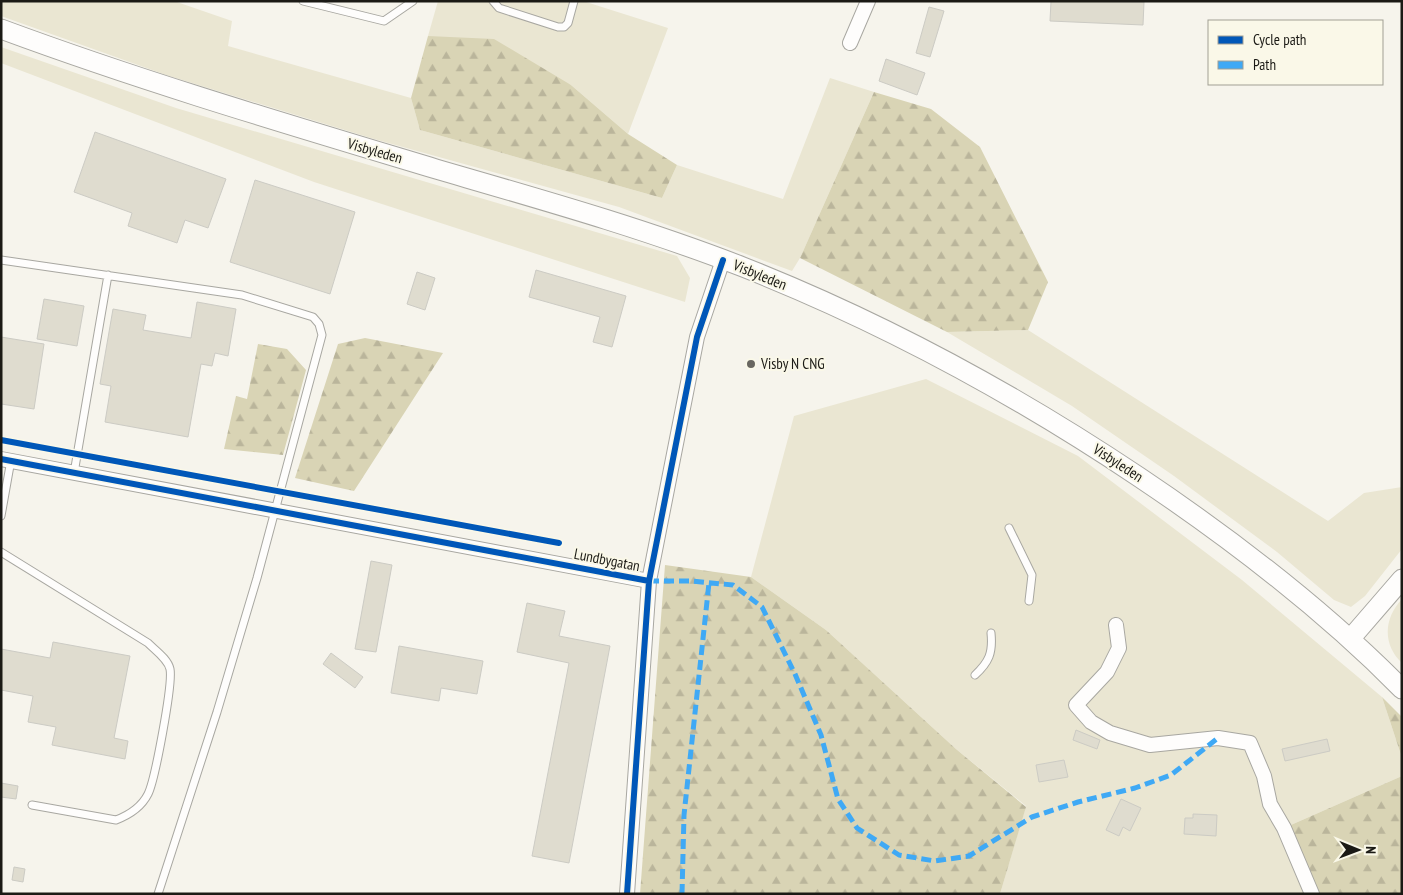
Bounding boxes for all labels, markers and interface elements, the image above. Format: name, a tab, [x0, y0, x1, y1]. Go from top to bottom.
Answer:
legend	[1208, 20, 1383, 85]
text: Cycle path	[1253, 30, 1306, 49]
text: Path	[1253, 55, 1276, 74]
street label: Visbyleden	[345, 133, 405, 167]
street label: Visbyleden	[730, 255, 790, 294]
place label: Visby N CNG	[760, 354, 825, 373]
marker: Visby N CNG	[745, 358, 757, 370]
street label: Visbyleden	[1089, 439, 1147, 486]
street label: Lundbygatan	[572, 544, 642, 575]
north arrow	[1333, 825, 1383, 875]
text: N	[1362, 846, 1380, 854]

